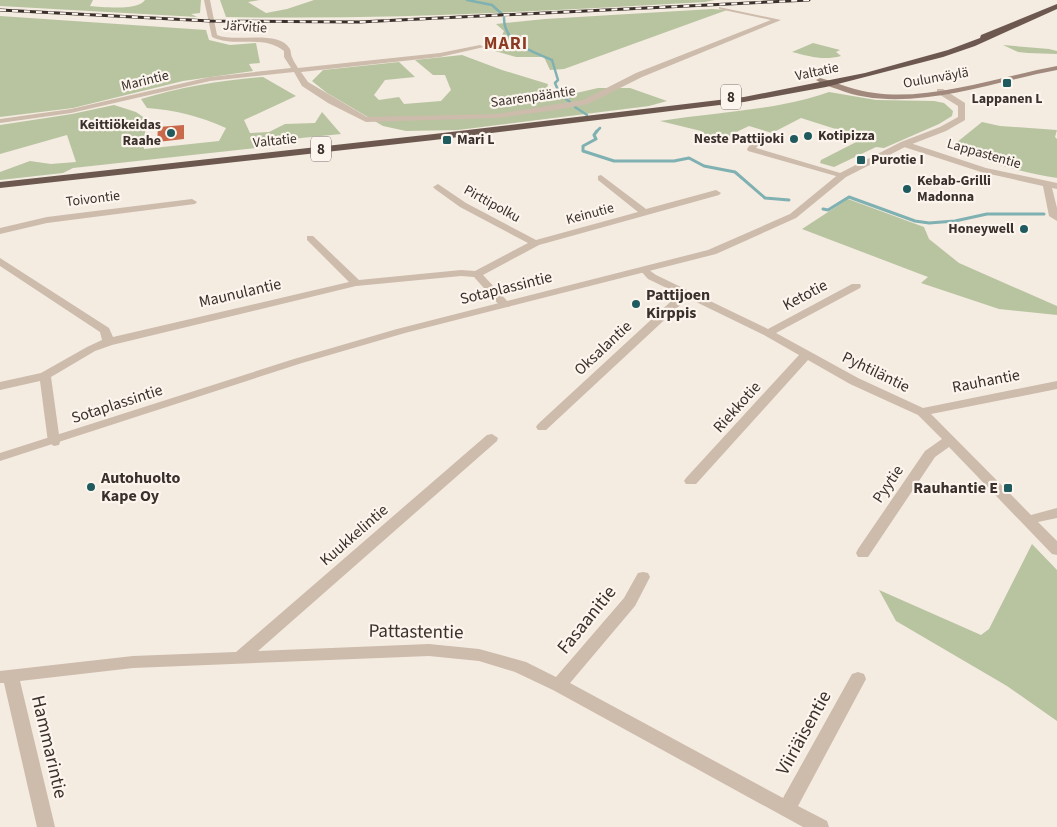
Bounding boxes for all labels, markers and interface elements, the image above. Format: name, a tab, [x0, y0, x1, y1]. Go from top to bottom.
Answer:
street label: Järvitie	[222, 15, 268, 39]
district label: MARI	[484, 31, 528, 56]
street label: Valtatie	[793, 58, 841, 86]
street label: Oulunväylä	[902, 62, 970, 94]
street label: Marintie	[119, 65, 171, 97]
marker: Lappanen L	[1001, 77, 1013, 89]
street label: Saarenpääntie	[489, 81, 577, 113]
road number: 8	[721, 84, 741, 110]
place label: Lappanen L	[971, 89, 1043, 109]
place label: Keittiökeidas Raahe	[79, 115, 161, 151]
place label: Kotipizza	[818, 126, 875, 146]
marker: Keittiökeidas Raahe	[165, 127, 177, 139]
street label: Valtatie	[252, 129, 298, 153]
place label: Neste Pattijoki	[694, 129, 784, 149]
place label: Mari L	[457, 130, 495, 150]
marker: Kotipizza	[802, 130, 814, 142]
marker: Neste Pattijoki	[788, 133, 800, 145]
marker: Mari L	[441, 134, 453, 146]
street label: Lappastentie	[945, 134, 1023, 174]
road number: 8	[311, 136, 331, 162]
place label: Purotie I	[871, 150, 924, 170]
marker: Purotie I	[855, 154, 867, 166]
place label: Kebab-Grilli Madonna	[917, 171, 991, 207]
street label: Pirttipolku	[460, 180, 524, 228]
marker: Kebab-Grilli Madonna	[901, 183, 913, 195]
street label: Toivontie	[65, 186, 121, 212]
street label: Keinutie	[564, 198, 616, 230]
place label: Honeywell	[948, 219, 1014, 239]
marker: Honeywell	[1018, 223, 1030, 235]
street label: Sotaplassintie	[457, 266, 555, 310]
street label: Maunulantie	[197, 273, 283, 313]
street label: Ketotie	[779, 274, 831, 316]
place label: Pattijoen Kirppis	[646, 284, 710, 324]
marker: Pattijoen Kirppis	[630, 298, 642, 310]
street label: Oksalantie	[569, 316, 637, 380]
street label: Pyhtiläntie	[838, 346, 914, 398]
street label: Rauhantie	[950, 364, 1022, 398]
street label: Riekkotie	[708, 376, 766, 437]
street label: Sotaplassintie	[69, 379, 165, 429]
street label: Pyytie	[867, 461, 909, 507]
place label: Autohuolto Kape Oy	[100, 467, 180, 507]
place label: Rauhantie E	[913, 477, 998, 499]
marker: Autohuolto Kape Oy	[85, 481, 97, 493]
marker: Rauhantie E	[1002, 482, 1014, 494]
street label: Kuukkelintie	[315, 499, 393, 571]
street label: Fasaanitie	[551, 580, 623, 660]
street label: Pattastentie	[368, 618, 464, 646]
street label: Viiriäisentie	[770, 686, 838, 780]
street label: Hammarintie	[24, 693, 74, 801]

